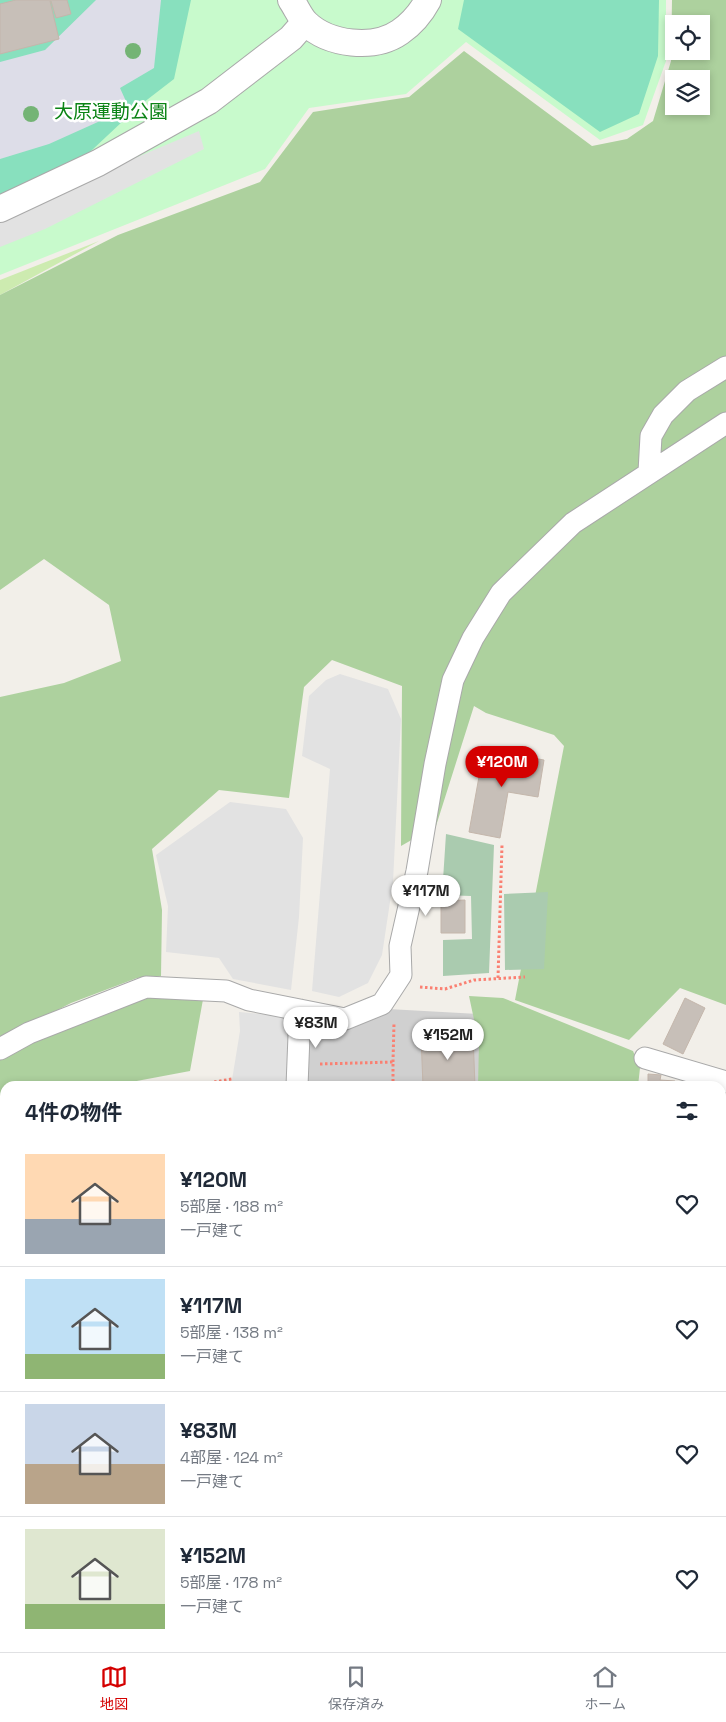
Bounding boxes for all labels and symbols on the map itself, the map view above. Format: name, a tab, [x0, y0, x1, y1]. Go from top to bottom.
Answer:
park label: 大原運動公園	[54, 99, 168, 124]
pin: ¥120M	[467, 746, 537, 788]
pin: ¥117M	[391, 874, 461, 917]
pin: ¥83M	[286, 1006, 346, 1049]
pin: ¥152M	[413, 1018, 483, 1061]

